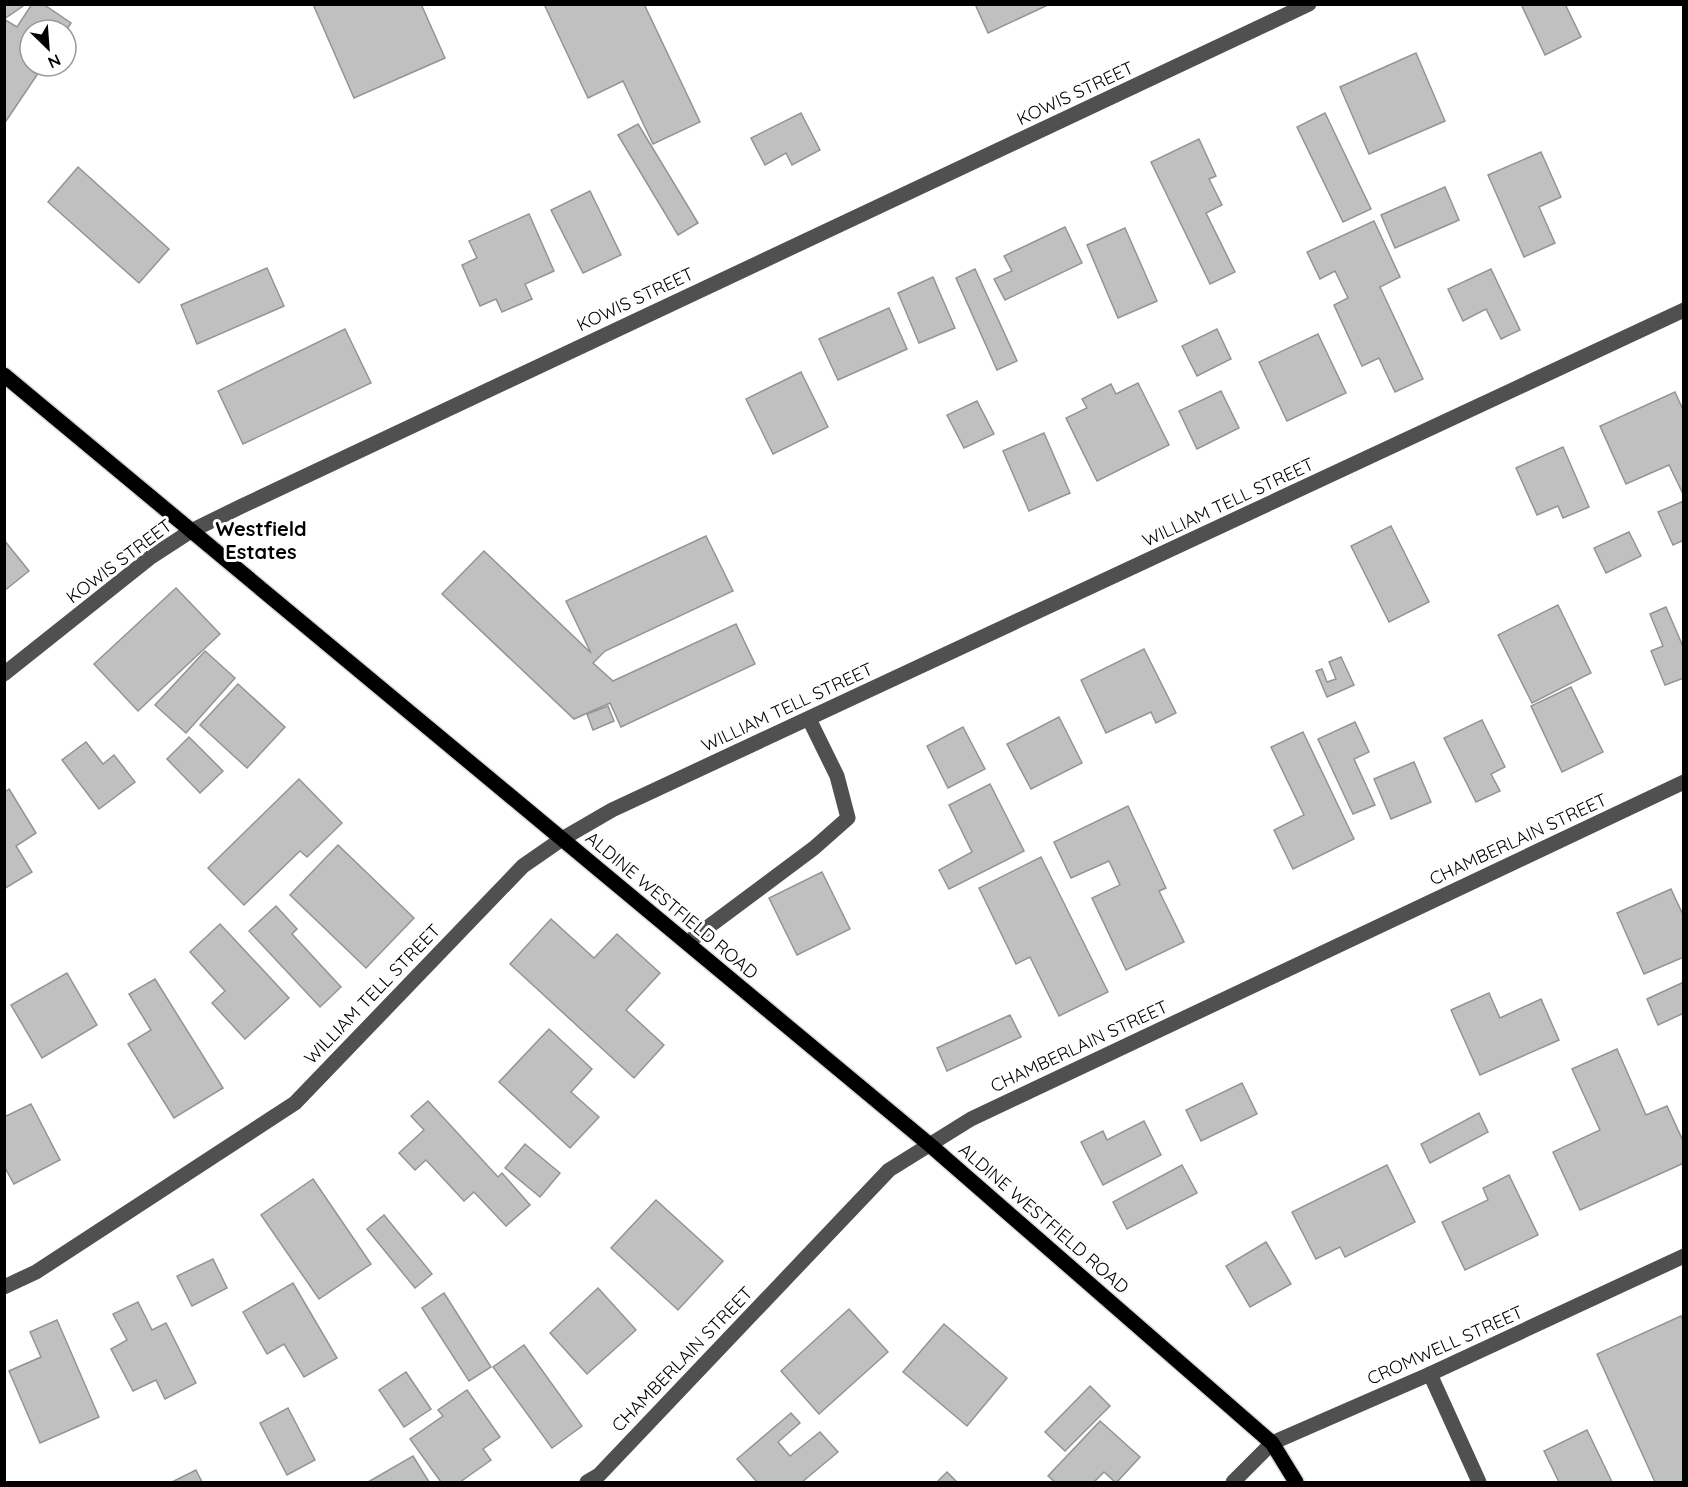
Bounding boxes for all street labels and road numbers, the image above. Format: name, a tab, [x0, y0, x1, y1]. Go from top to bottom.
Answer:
street label: KOWIS STREET	[1013, 56, 1137, 130]
street label: KOWIS STREET	[573, 262, 697, 336]
street label: WILLIAM TELL STREET	[1139, 452, 1317, 552]
street label: KOWIS STREET	[62, 514, 177, 608]
street label: WILLIAM TELL STREET	[698, 657, 876, 757]
street label: CHAMBERLAIN STREET	[1426, 788, 1611, 890]
street label: ALDINE WESTFIELD ROAD	[581, 826, 763, 984]
street label: WILLIAM TELL STREET	[299, 919, 445, 1069]
street label: CHAMBERLAIN STREET	[987, 995, 1172, 1097]
street label: ALDINE WESTFIELD ROAD	[954, 1138, 1134, 1298]
street label: CHAMBERLAIN STREET	[607, 1281, 758, 1437]
street label: CROMWELL STREET	[1363, 1300, 1527, 1390]

